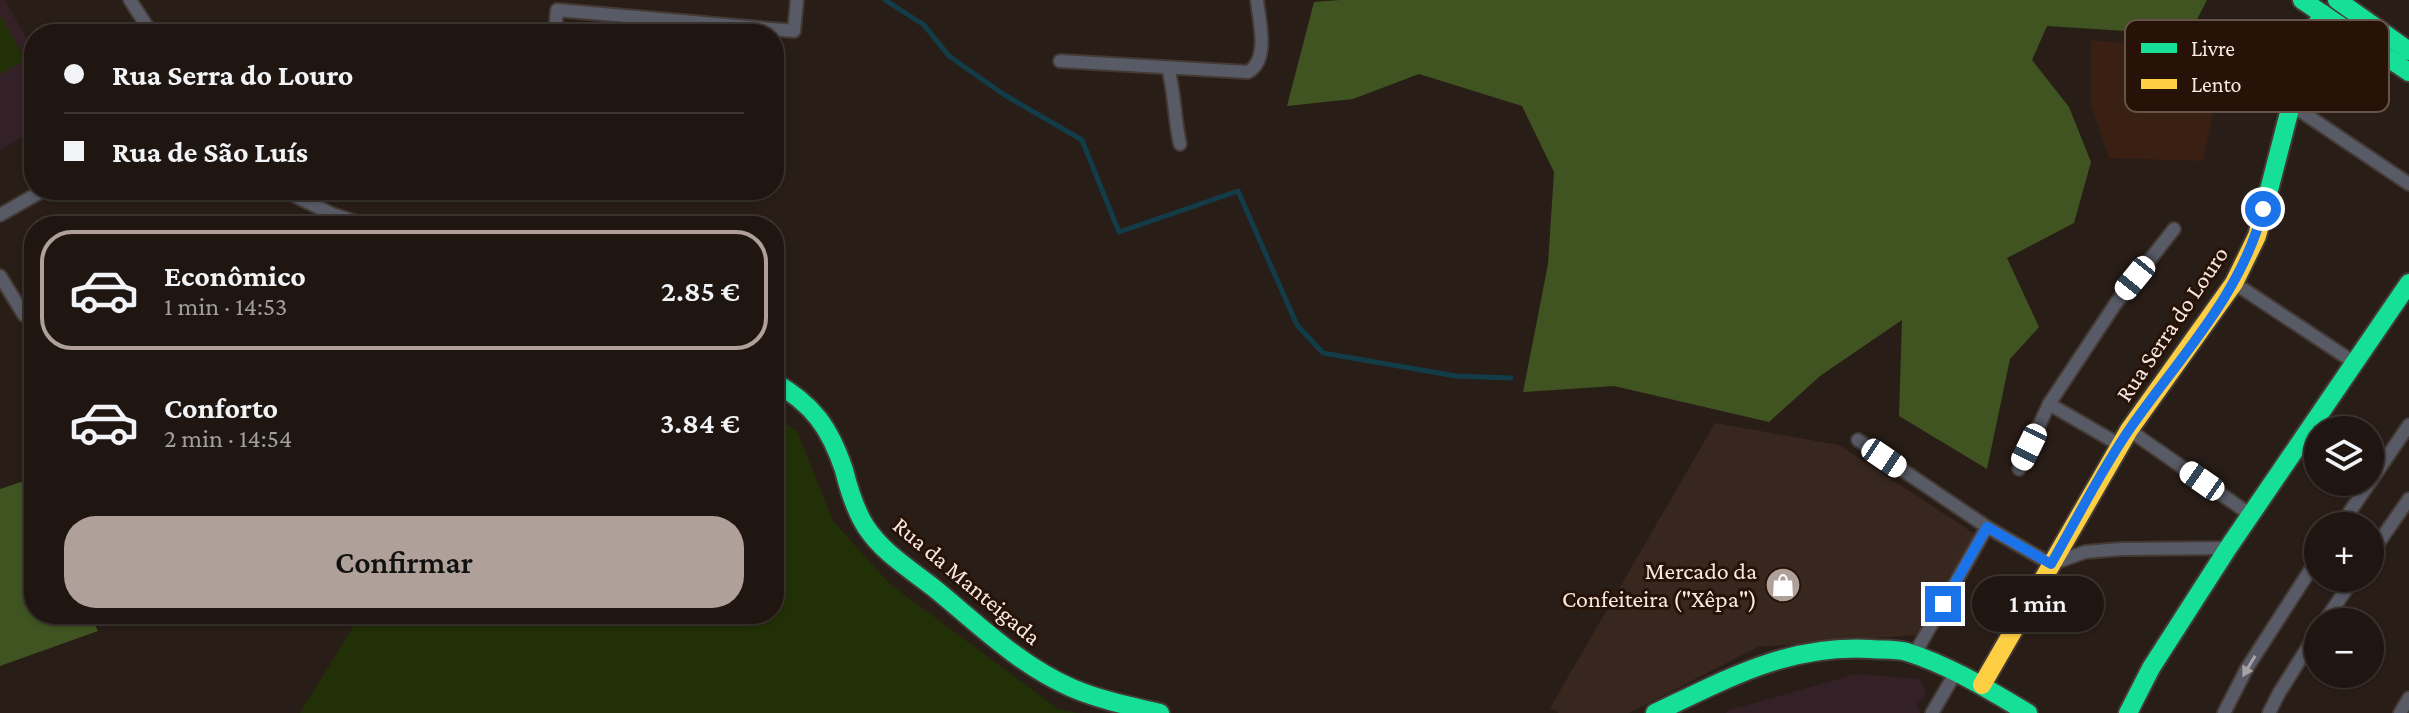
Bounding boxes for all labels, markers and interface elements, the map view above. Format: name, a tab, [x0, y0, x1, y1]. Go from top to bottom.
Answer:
legend	[2125, 20, 2389, 112]
text: Livre	[2191, 36, 2235, 61]
text: Rua Serra do Louro	[112, 58, 353, 91]
text: Lento	[2191, 72, 2242, 97]
text: Rua de São Luís	[112, 135, 308, 168]
route start	[2245, 191, 2281, 227]
street label: Rua Serra do Louro	[2110, 241, 2233, 406]
car	[2111, 252, 2159, 304]
icon: car	[68, 254, 140, 326]
text: Econômico	[164, 259, 306, 292]
text: 2.85 €	[661, 274, 740, 307]
text: 1 min · 14:53	[164, 292, 287, 321]
icon: car	[68, 386, 140, 458]
text: Conforto	[164, 391, 278, 424]
text: 3.84 €	[660, 406, 740, 439]
map controls	[2304, 416, 2384, 688]
button: layers	[2304, 416, 2384, 496]
car	[2008, 420, 2050, 474]
text: 2 min · 14:54	[164, 424, 292, 453]
car	[1857, 435, 1911, 481]
car	[2175, 457, 2229, 505]
street label: Rua da Manteigada	[888, 511, 1047, 650]
button: +	[2304, 512, 2384, 592]
button: Confirmar	[64, 516, 744, 608]
place label: Mercado da Confeiteira ("Xêpa")	[1562, 557, 1757, 613]
shop icon: Mercado da Confeiteira ("Xêpa")	[1764, 566, 1802, 604]
callout: 1 min	[1971, 576, 2103, 632]
route end	[1925, 586, 1961, 622]
text: 1 min	[2009, 589, 2067, 618]
button: −	[2304, 608, 2384, 688]
one-way arrow	[2242, 655, 2256, 677]

